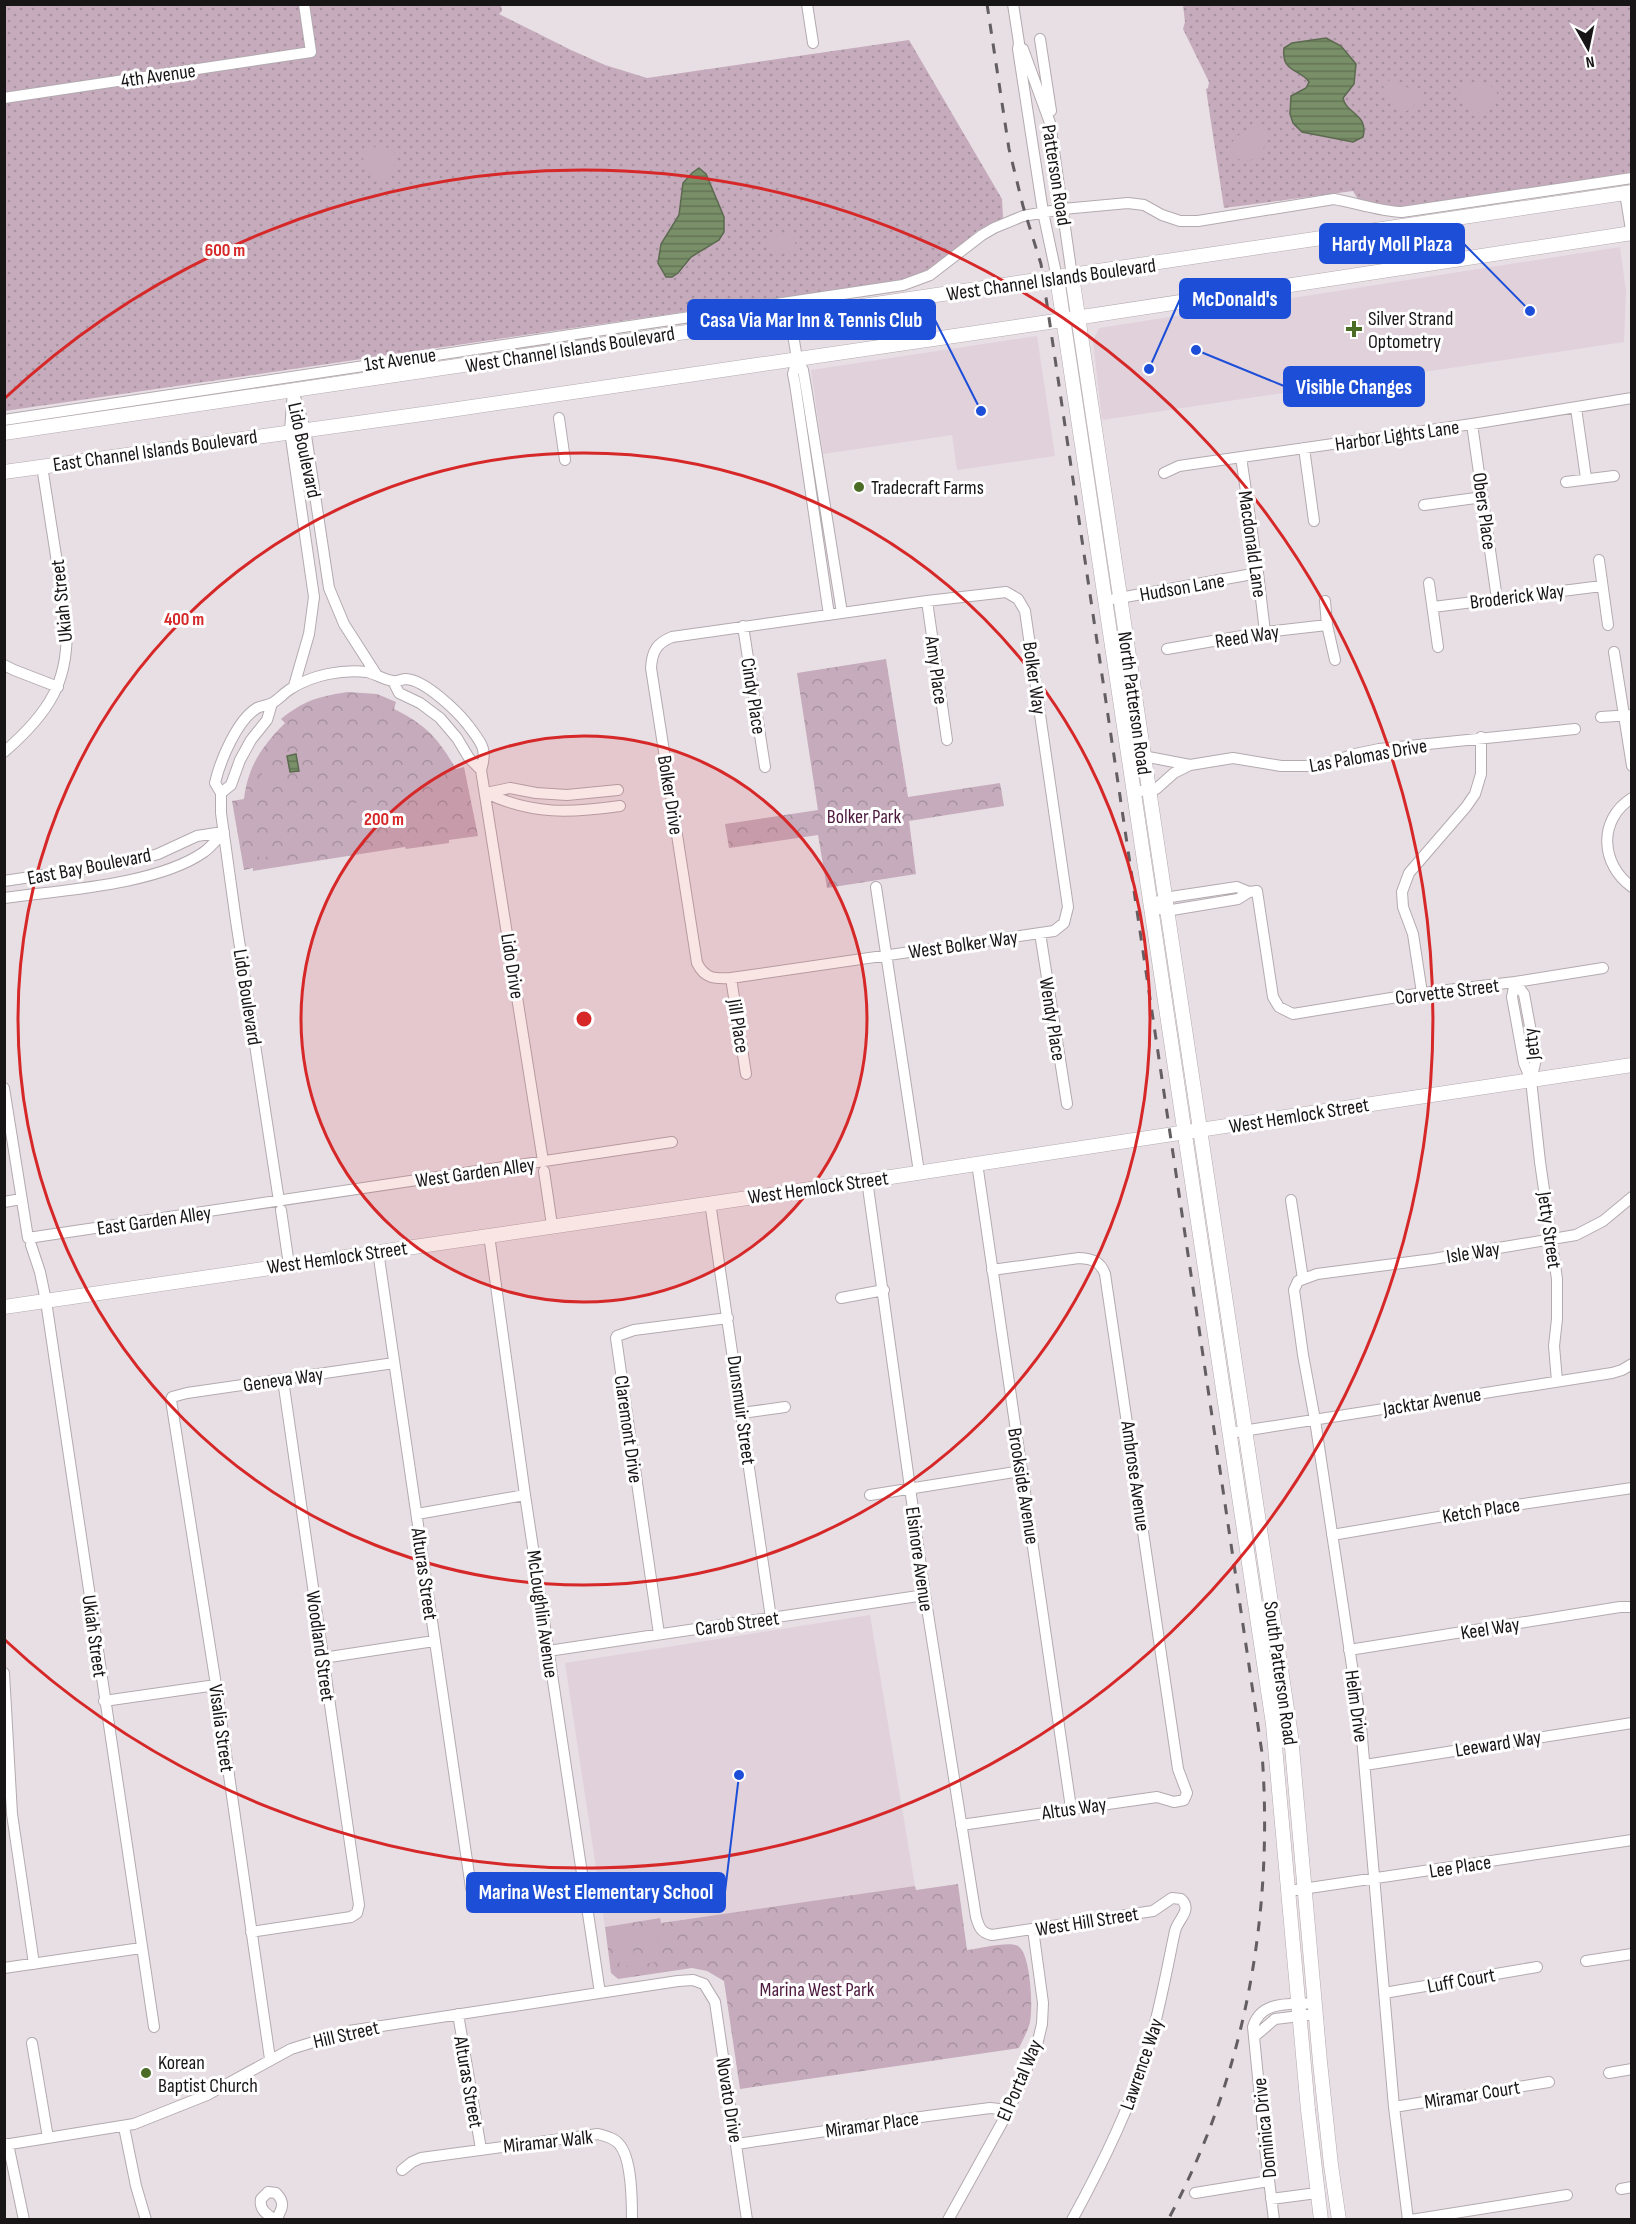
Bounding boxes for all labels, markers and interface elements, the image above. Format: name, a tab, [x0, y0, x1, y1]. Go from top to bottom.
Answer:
north arrow	[1558, 18, 1618, 78]
text: N	[1584, 51, 1596, 71]
street label: 4th Avenue	[119, 59, 197, 93]
street label: Patterson Road	[1036, 123, 1076, 227]
callout: Hardy Moll Plaza	[1320, 224, 1464, 263]
text: Hardy Moll Plaza	[1332, 232, 1452, 257]
text: 600 m	[205, 240, 245, 261]
street label: West Channel Islands Boulevard	[945, 253, 1157, 307]
callout: McDonald's	[1180, 279, 1290, 318]
text: McDonald's	[1192, 287, 1278, 312]
callout: Casa Via Mar Inn & Tennis Club	[688, 300, 935, 339]
place label: Silver Strand Optometry	[1368, 307, 1453, 354]
text: Casa Via Mar Inn & Tennis Club	[700, 308, 922, 333]
marker: Silver Strand Optometry	[1345, 320, 1363, 338]
street label: West Channel Islands Boulevard	[464, 322, 676, 378]
street label: 1st Avenue	[363, 343, 438, 377]
callout: Visible Changes	[1284, 367, 1424, 406]
text: Visible Changes	[1296, 375, 1412, 400]
street label: Lido Boulevard	[282, 400, 326, 500]
street label: Harbor Lights Lane	[1334, 415, 1461, 457]
street label: East Channel Islands Boulevard	[51, 425, 259, 477]
street label: Obers Place	[1467, 471, 1501, 551]
place label: Tradecraft Farms	[871, 476, 984, 500]
marker: Tradecraft Farms	[852, 480, 866, 494]
street label: Macdonald Lane	[1233, 489, 1271, 599]
street label: Ukiah Street	[46, 558, 78, 643]
street label: Hudson Lane	[1138, 569, 1226, 607]
street label: Broderick Way	[1468, 579, 1566, 615]
text: 400 m	[164, 609, 204, 630]
street label: Reed Way	[1213, 620, 1281, 654]
street label: North Patterson Road	[1112, 630, 1156, 776]
street label: Amy Place	[919, 634, 953, 706]
street label: Bolker Way	[1017, 640, 1051, 716]
street label: Cindy Place	[735, 656, 771, 736]
street label: Las Palomas Drive	[1307, 734, 1429, 778]
street label: Bolker Drive	[652, 754, 688, 837]
park label: Bolker Park	[827, 805, 902, 829]
text: 200 m	[364, 809, 404, 830]
street label: East Bay Boulevard	[25, 843, 153, 891]
street label: West Bolker Way	[907, 925, 1020, 965]
street label: Lido Drive	[495, 932, 529, 1001]
street label: Lido Boulevard	[228, 947, 266, 1047]
street label: Corvette Street	[1394, 974, 1501, 1010]
street label: Wendy Place	[1034, 976, 1070, 1063]
street label: Jill Place	[722, 996, 754, 1055]
centre of rings	[574, 1009, 594, 1029]
street label: Jetty	[1518, 1026, 1546, 1062]
street label: West Hemlock Street	[1228, 1093, 1371, 1139]
street label: West Garden Alley	[414, 1153, 537, 1193]
street label: West Hemlock Street	[747, 1166, 890, 1210]
street label: Jetty Street	[1532, 1189, 1566, 1270]
street label: East Garden Alley	[95, 1201, 213, 1241]
street label: West Hemlock Street	[266, 1236, 409, 1280]
street label: Isle Way	[1445, 1237, 1502, 1269]
street label: Dunsmuir Street	[721, 1354, 761, 1466]
street label: Geneva Way	[242, 1362, 325, 1397]
street label: Claremont Drive	[609, 1374, 647, 1485]
street label: Jacktar Avenue	[1380, 1382, 1483, 1422]
street label: Ambrose Avenue	[1115, 1418, 1155, 1533]
street label: Brookside Avenue	[1002, 1426, 1044, 1546]
street label: Ketch Place	[1441, 1493, 1522, 1529]
street label: Elsinore Avenue	[900, 1505, 938, 1613]
street label: Alturas Street	[406, 1526, 442, 1622]
street label: McLoughlin Avenue	[521, 1549, 563, 1680]
street label: Woodland Street	[300, 1589, 340, 1703]
street label: Ukiah Street	[76, 1593, 112, 1679]
street label: South Patterson Road	[1258, 1600, 1302, 1747]
street label: Carob Street	[694, 1606, 781, 1642]
street label: Keel Way	[1459, 1612, 1522, 1645]
street label: Helm Drive	[1339, 1668, 1373, 1744]
street label: Visalia Street	[203, 1683, 239, 1774]
street label: Leeward Way	[1454, 1725, 1543, 1763]
street label: Altus Way	[1039, 1793, 1108, 1826]
street label: Lee Place	[1428, 1850, 1493, 1884]
callout: Marina West Elementary School	[467, 1873, 725, 1912]
text: Marina West Elementary School	[479, 1880, 713, 1905]
street label: West Hill Street	[1034, 1902, 1140, 1942]
street label: Luff Court	[1425, 1963, 1497, 1999]
park label: Marina West Park	[760, 1978, 875, 2002]
street label: Lawrence Way	[1115, 2015, 1169, 2113]
street label: Hill Street	[311, 2016, 381, 2054]
street label: Alturas Street	[448, 2033, 488, 2130]
street label: El Portal Way	[992, 2036, 1048, 2125]
place label: Korean Baptist Church	[158, 2051, 258, 2098]
street label: Novato Drive	[710, 2056, 748, 2144]
marker: Korean Baptist Church	[139, 2066, 153, 2080]
street label: Miramar Court	[1423, 2076, 1522, 2114]
street label: Dominica Drive	[1248, 2077, 1282, 2179]
street label: Miramar Place	[824, 2107, 920, 2143]
street label: Miramar Walk	[502, 2125, 594, 2159]

